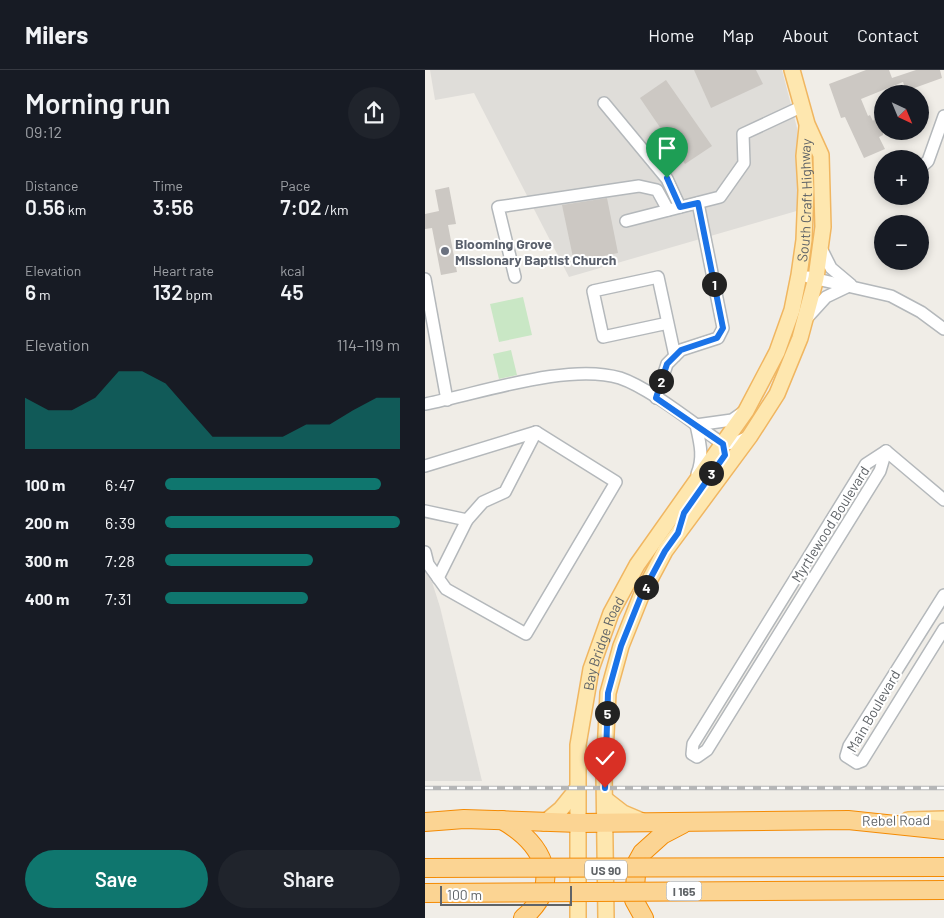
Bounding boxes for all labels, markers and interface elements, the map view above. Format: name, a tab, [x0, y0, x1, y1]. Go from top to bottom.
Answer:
text: Milers	[25, 20, 88, 49]
text: Home	[648, 24, 694, 46]
text: Map	[722, 24, 754, 46]
text: About	[782, 24, 829, 46]
text: Contact	[857, 24, 919, 46]
north arrow	[874, 85, 929, 140]
map controls	[874, 85, 929, 270]
text: Morning run	[25, 86, 171, 120]
button: share	[348, 87, 400, 139]
text: 09:12	[25, 122, 62, 141]
pin	[646, 127, 688, 178]
icon: arrive	[653, 134, 681, 162]
street label: South Craft Highway	[792, 137, 815, 263]
button: +	[874, 150, 929, 205]
text: Distance	[25, 177, 78, 194]
text: Time	[153, 177, 183, 194]
text: Pace	[280, 177, 310, 194]
text: 0.56	[25, 194, 65, 219]
text: 3:56	[153, 194, 194, 219]
text: 7:02	[280, 194, 322, 219]
text: km	[65, 201, 86, 218]
text: /km	[322, 201, 349, 218]
button: −	[874, 215, 929, 270]
place label: Blooming Grove Missionary Baptist Church	[455, 235, 617, 268]
marker: Blooming Grove Missionary Baptist Church	[439, 245, 451, 257]
text: Elevation	[25, 262, 81, 279]
text: Heart rate	[153, 262, 214, 279]
text: kcal	[280, 262, 305, 279]
pin: 1	[701, 272, 727, 296]
text: 1	[712, 276, 717, 293]
text: 6	[25, 279, 36, 304]
text: 132	[153, 279, 183, 304]
text: 45	[280, 279, 304, 304]
text: m	[36, 286, 51, 303]
text: bpm	[183, 286, 213, 303]
text: Elevation	[25, 335, 89, 354]
text: 114–119 m	[337, 335, 400, 354]
pin: 2	[649, 368, 673, 394]
text: 2	[658, 373, 665, 390]
pin: 3	[699, 460, 723, 486]
street label: Myrtlewood Boulevard	[787, 463, 873, 585]
text: 3	[708, 465, 715, 482]
text: 100 m	[25, 475, 65, 494]
text: 6:47	[105, 475, 135, 494]
text: 200 m	[25, 513, 69, 532]
text: 6:39	[105, 513, 135, 532]
text: 300 m	[25, 551, 68, 570]
text: 7:28	[105, 551, 135, 570]
pin: 4	[633, 574, 659, 600]
text: 4	[642, 579, 651, 596]
text: 400 m	[25, 589, 69, 608]
text: 7:31	[105, 589, 132, 608]
street label: Bay Bridge Road	[579, 593, 627, 692]
street label: Main Boulevard	[843, 667, 903, 755]
pin: 5	[595, 700, 619, 726]
text: 5	[604, 705, 611, 722]
pin	[584, 737, 626, 788]
icon: check	[591, 744, 619, 772]
street label: Rebel Road	[862, 811, 930, 829]
button: Save	[25, 850, 208, 908]
button: Share	[218, 850, 400, 908]
road number: US 90	[585, 860, 627, 880]
road number: I 165	[667, 881, 701, 900]
scale bar	[440, 883, 573, 906]
text: 100 m	[447, 886, 482, 903]

